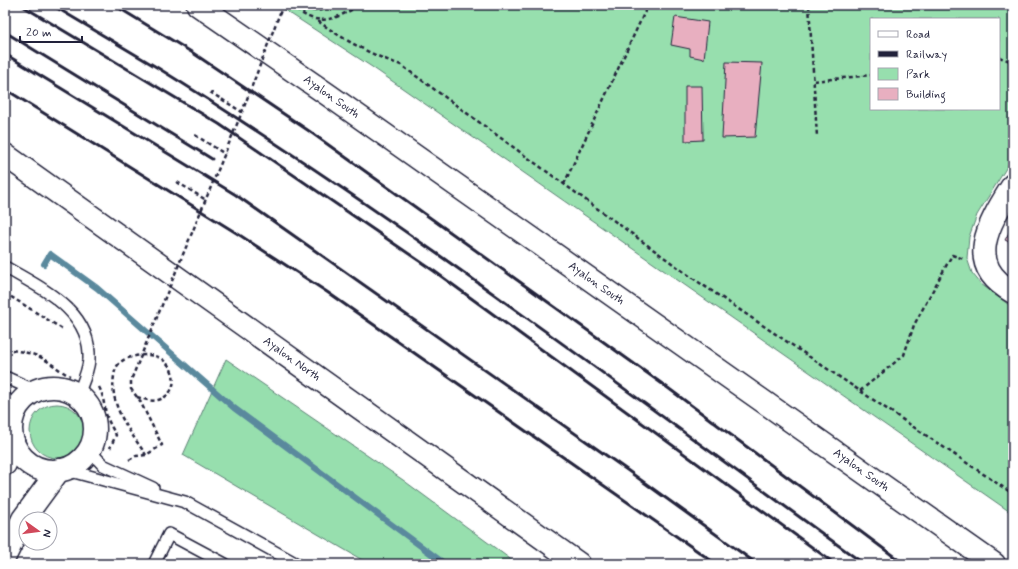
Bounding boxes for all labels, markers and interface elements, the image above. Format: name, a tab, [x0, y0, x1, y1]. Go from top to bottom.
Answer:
scale bar	[20, 18, 82, 44]
legend	[870, 18, 1000, 110]
text: 20 m	[26, 25, 52, 41]
text: Road	[906, 27, 930, 43]
text: Railway	[906, 47, 948, 63]
text: Park	[906, 67, 930, 83]
street label: Ayalon South	[300, 72, 363, 122]
text: Building	[906, 87, 946, 104]
street label: Ayalon South	[565, 258, 628, 309]
street label: Ayalon North	[260, 333, 324, 385]
street label: Ayalon South	[830, 445, 892, 496]
north arrow	[18, 511, 58, 551]
text: N	[39, 528, 54, 538]

